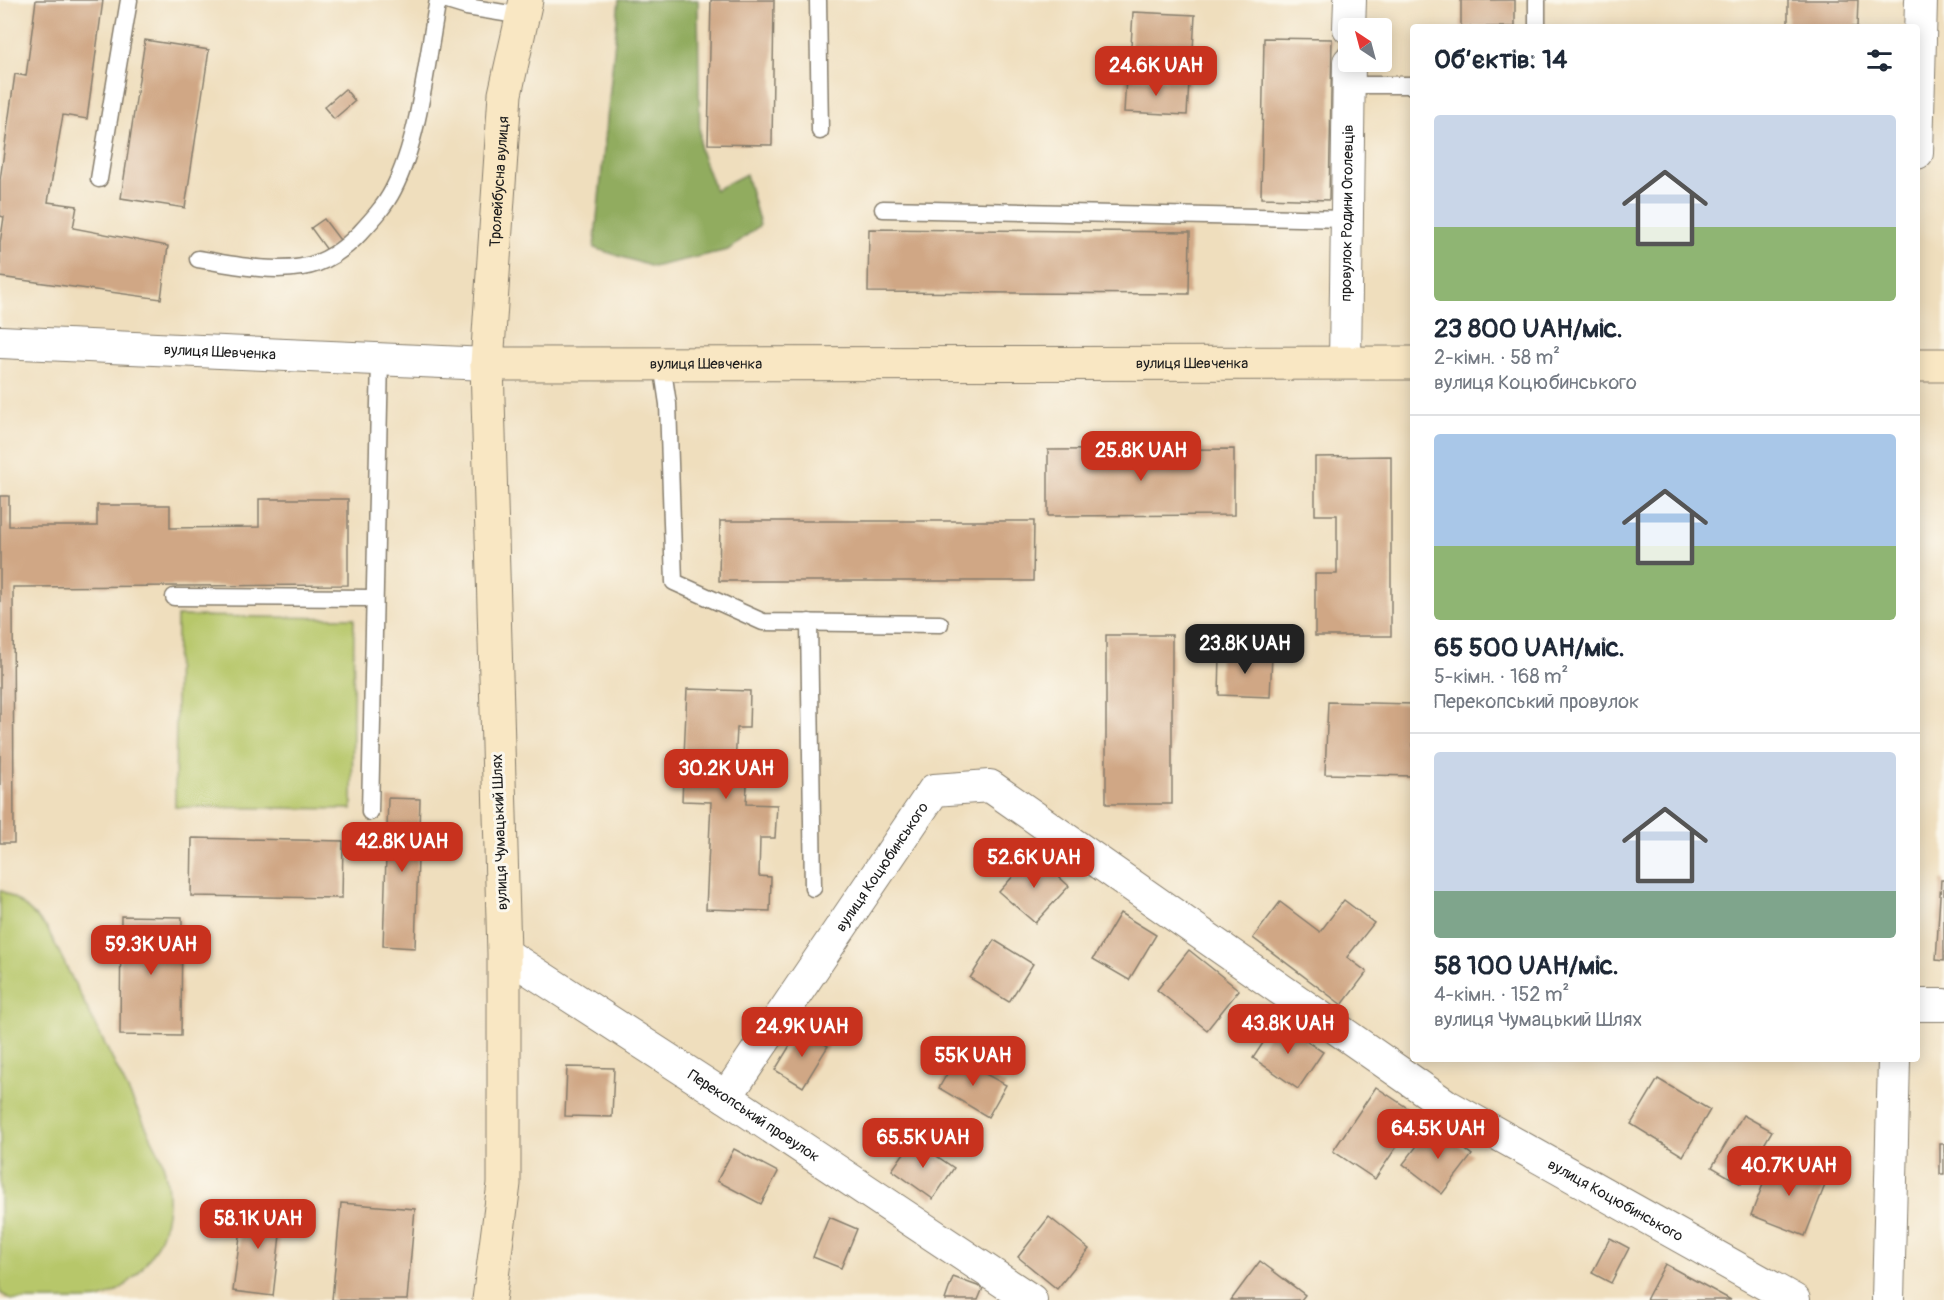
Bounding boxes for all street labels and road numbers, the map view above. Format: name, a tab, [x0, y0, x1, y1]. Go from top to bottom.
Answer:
street label: Тролейбусна вулиця	[485, 116, 513, 248]
street label: провулок Родини Оголевців	[1336, 124, 1358, 302]
street label: вулиця Шевченка	[163, 340, 276, 364]
street label: вулиця Шевченка	[650, 354, 762, 373]
street label: вулиця Шевченка	[1136, 354, 1248, 373]
street label: вулиця Чумацький Шлях	[488, 754, 512, 910]
street label: вулиця Коцюбинського	[831, 798, 932, 935]
street label: Перекопський провулок	[684, 1065, 823, 1166]
street label: вулиця Коцюбинського	[1545, 1155, 1687, 1246]

